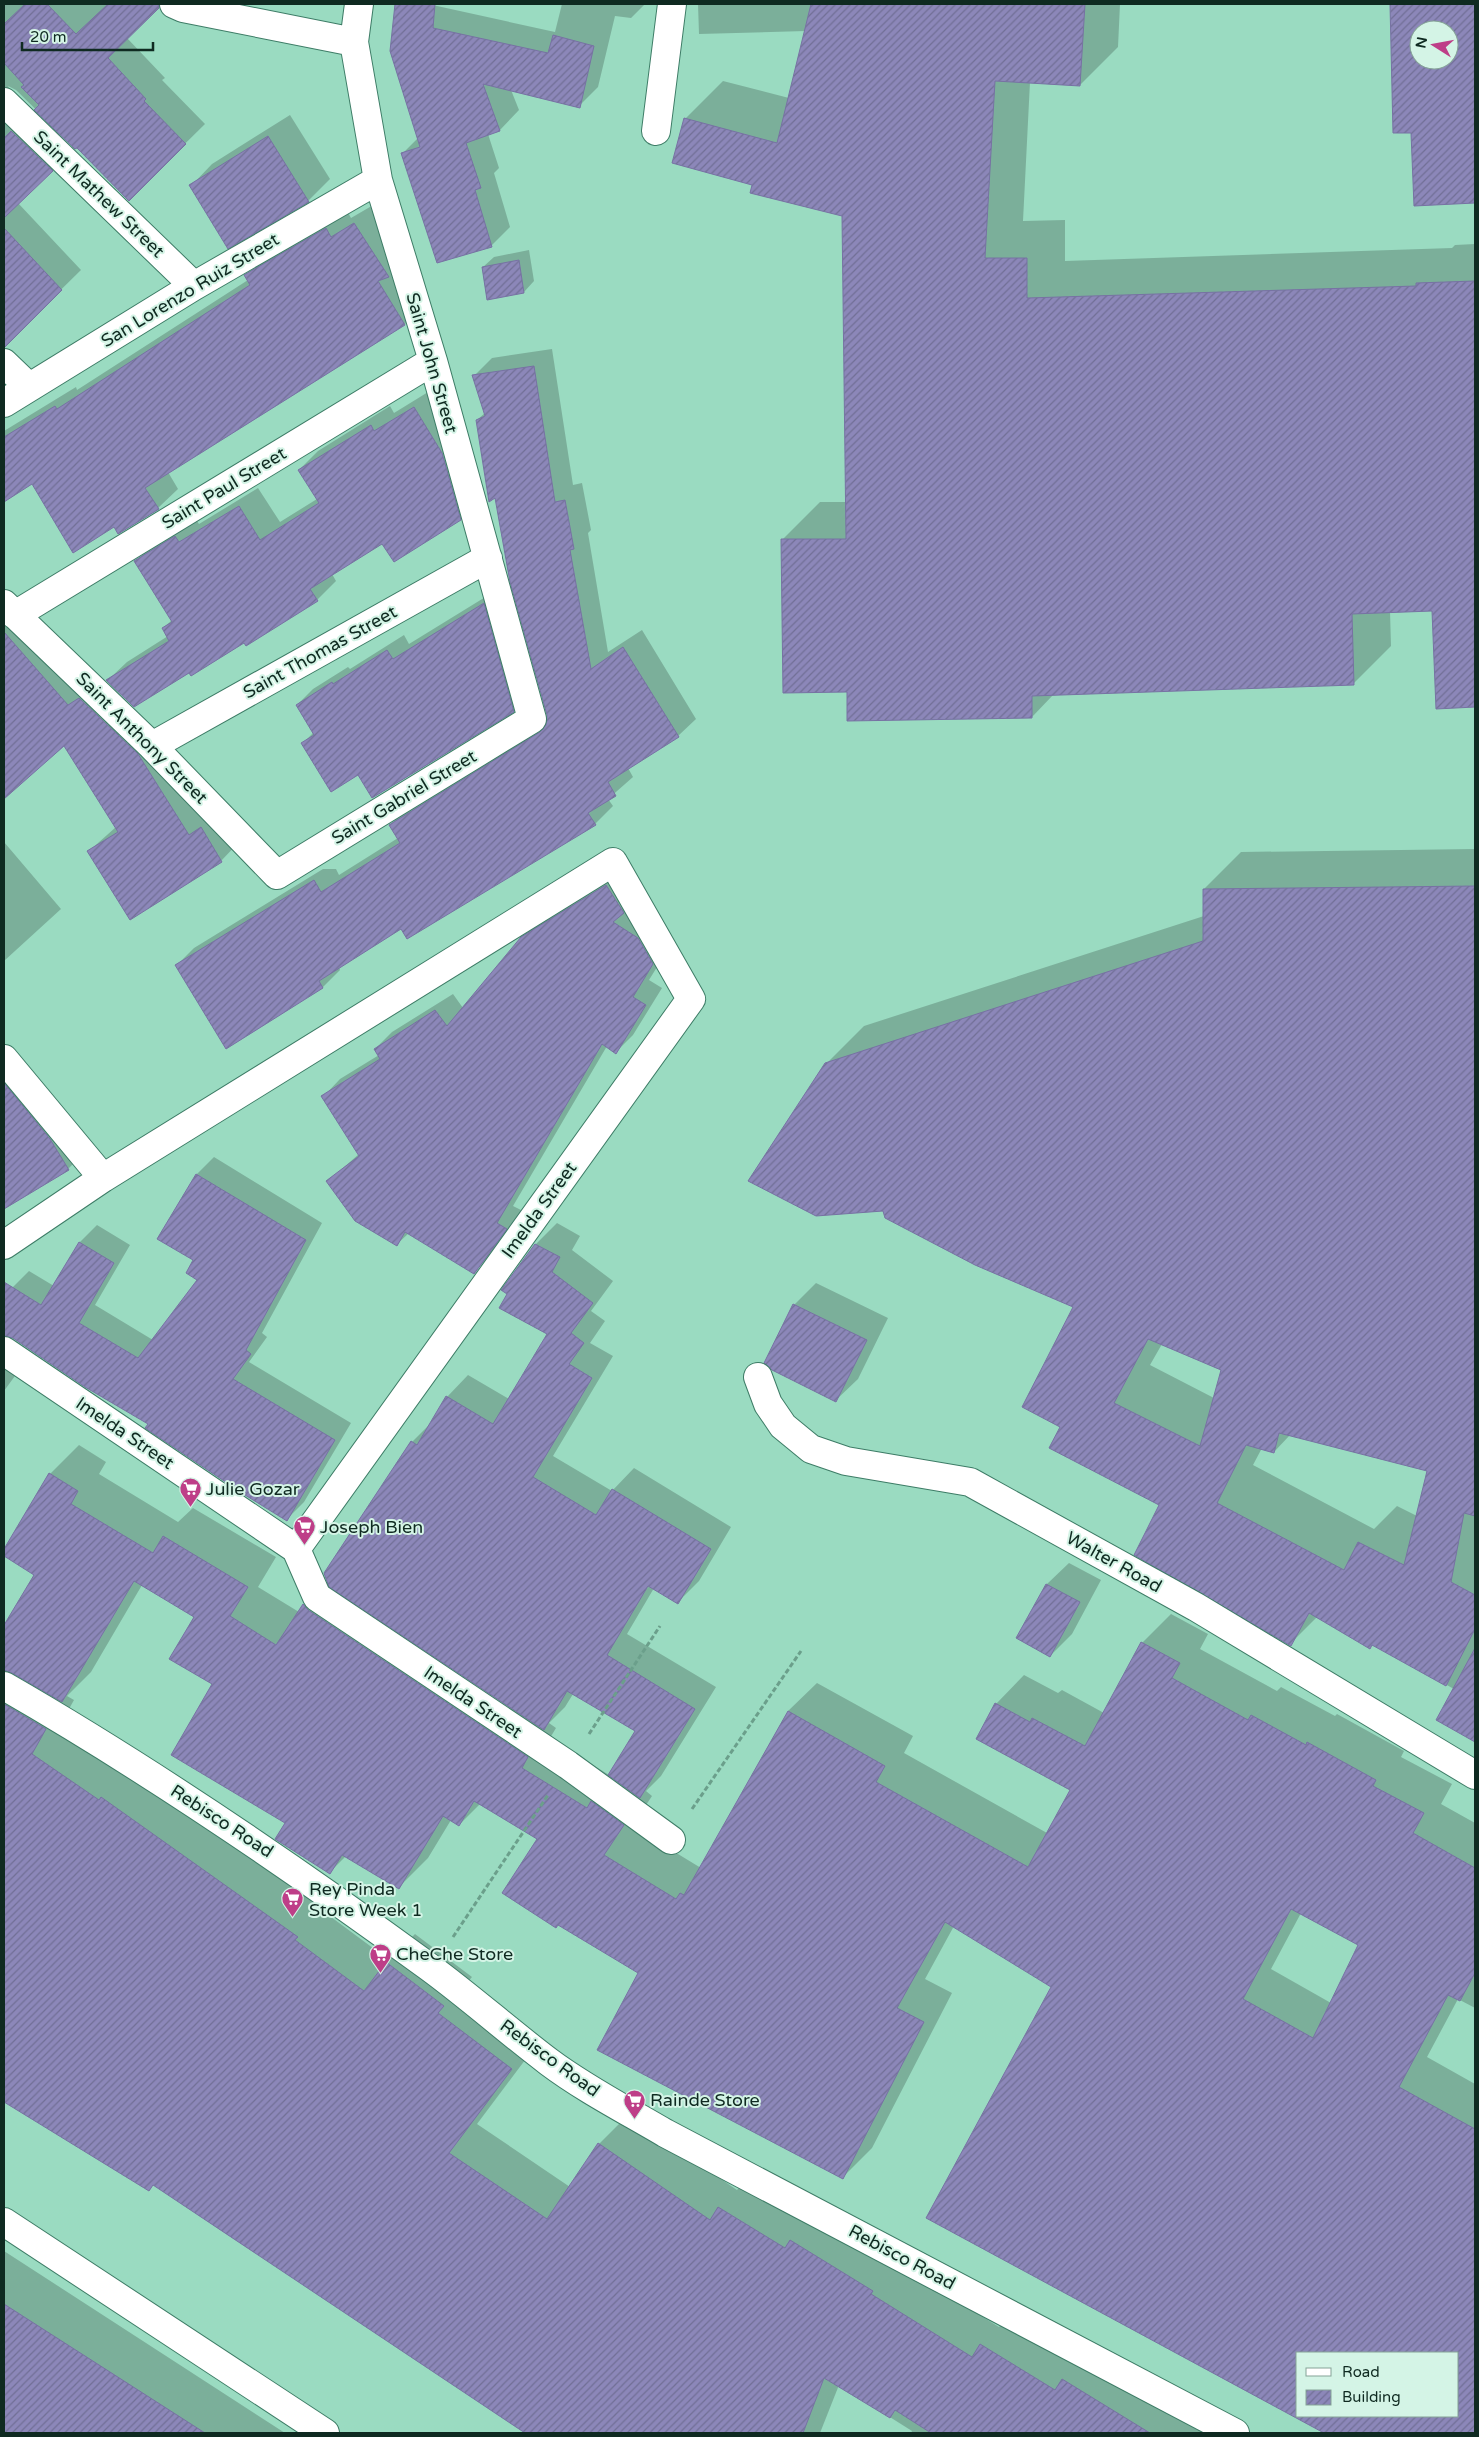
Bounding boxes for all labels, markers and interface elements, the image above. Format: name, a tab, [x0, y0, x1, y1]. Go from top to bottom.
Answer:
scale bar	[22, 20, 154, 52]
north arrow	[1409, 20, 1459, 70]
text: 20 m	[30, 28, 67, 46]
text: N	[1412, 35, 1431, 50]
street label: Saint Mathew Street	[29, 126, 169, 262]
street label: San Lorenzo Ruiz Street	[97, 228, 283, 352]
street label: Saint John Street	[401, 290, 463, 436]
street label: Saint Paul Street	[158, 442, 290, 534]
street label: Saint Thomas Street	[239, 601, 401, 703]
street label: Saint Anthony Street	[71, 667, 213, 809]
street label: Saint Gabriel Street	[328, 745, 481, 849]
street label: Imelda Street	[497, 1157, 581, 1262]
street label: Imelda Street	[72, 1392, 178, 1474]
supermarket icon: Julie Gozar	[178, 1477, 202, 1508]
place label: Julie Gozar	[206, 1478, 300, 1500]
supermarket icon: Joseph Bien	[292, 1515, 316, 1546]
place label: Joseph Bien	[320, 1516, 423, 1538]
street label: Walter Road	[1062, 1527, 1166, 1597]
street label: Imelda Street	[420, 1661, 526, 1743]
street label: Rebisco Road	[167, 1780, 277, 1862]
place label: Rey Pinda Store Week 1	[309, 1878, 422, 1921]
supermarket icon: Rey Pinda Store Week 1	[281, 1887, 305, 1918]
supermarket icon: CheChe Store	[368, 1942, 392, 1973]
place label: CheChe Store	[396, 1943, 513, 1965]
street label: Rebisco Road	[496, 2014, 604, 2102]
supermarket icon: Rainde Store	[622, 2088, 646, 2119]
place label: Rainde Store	[650, 2089, 760, 2111]
street label: Rebisco Road	[845, 2220, 959, 2294]
legend	[1296, 2352, 1459, 2417]
text: Road	[1342, 2363, 1380, 2381]
text: Building	[1342, 2388, 1401, 2406]

